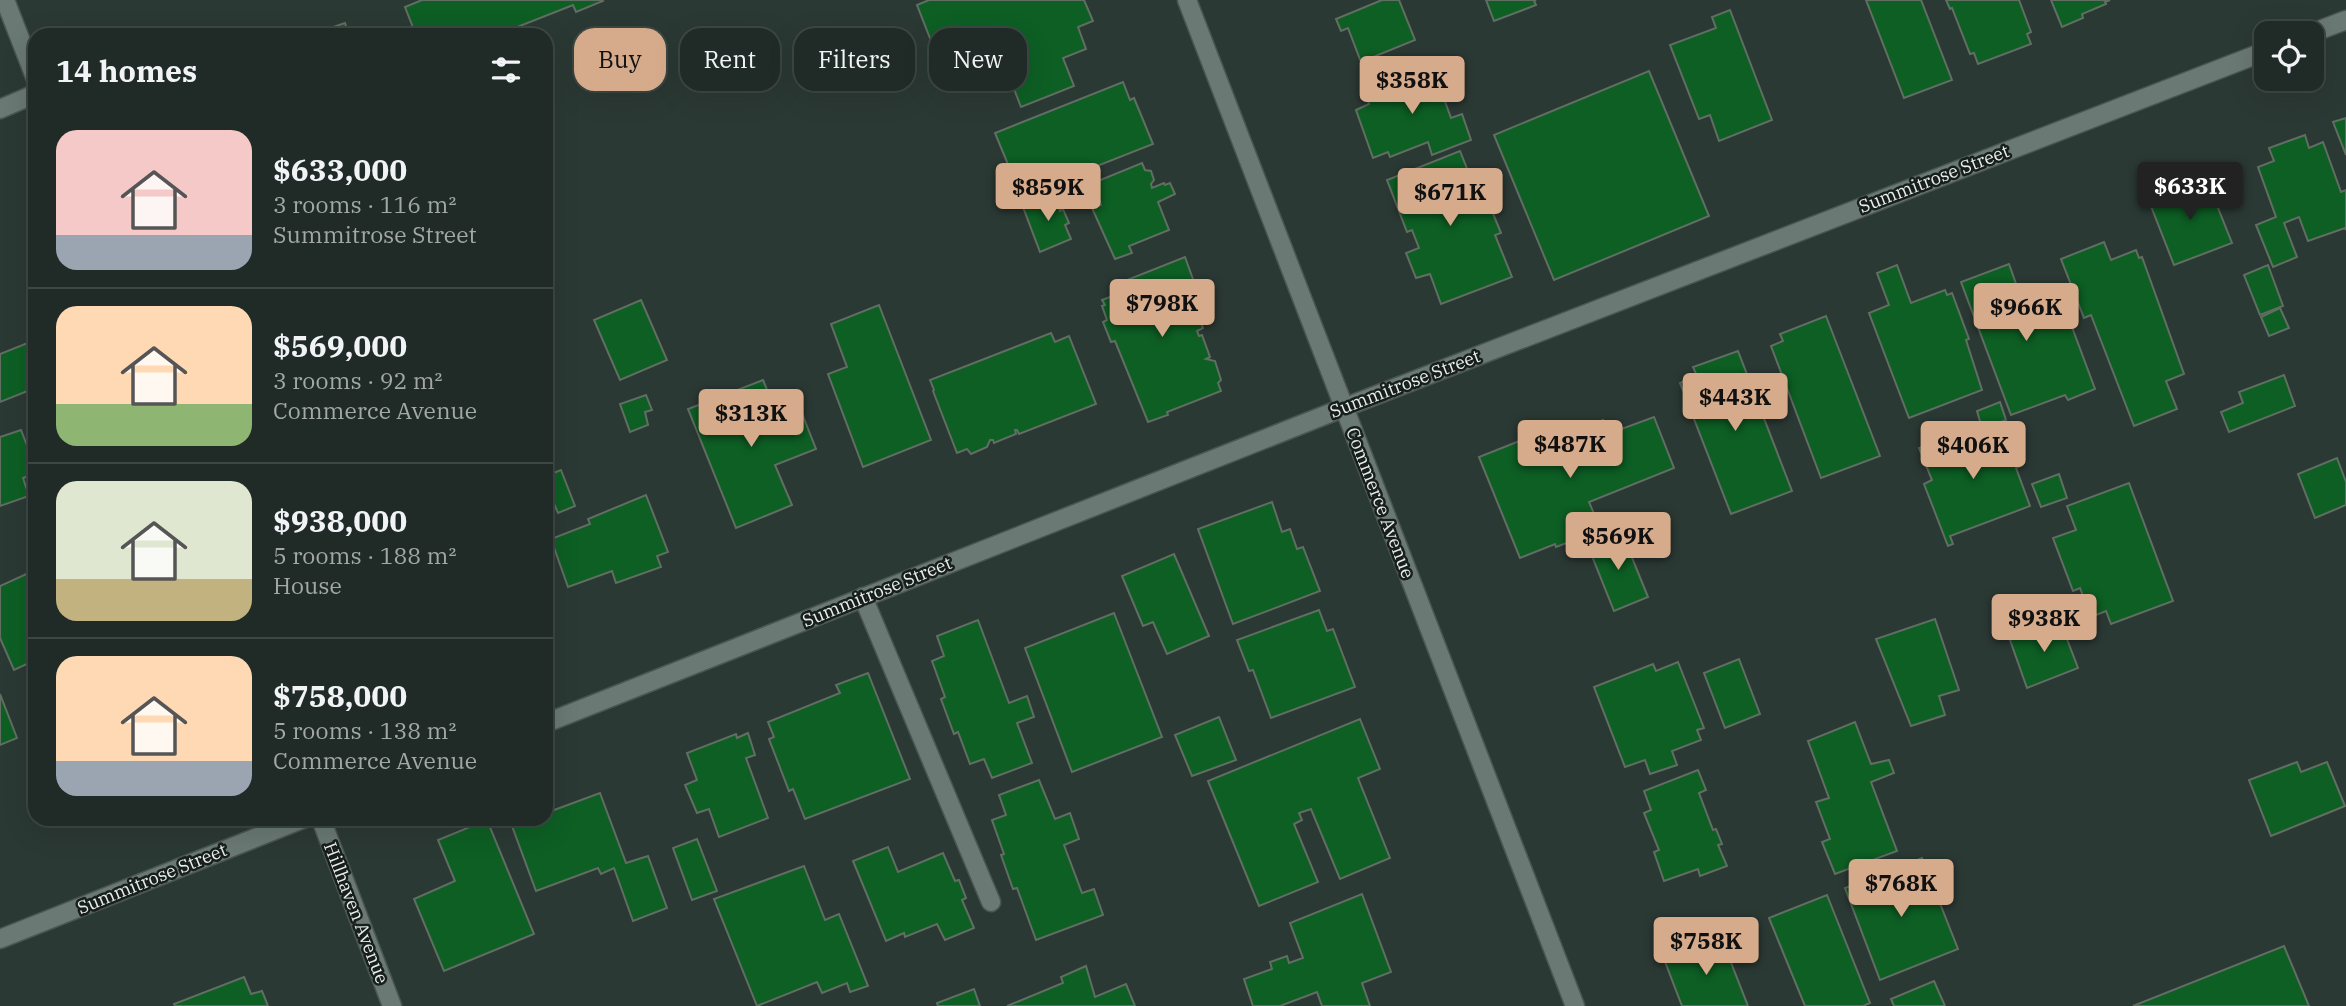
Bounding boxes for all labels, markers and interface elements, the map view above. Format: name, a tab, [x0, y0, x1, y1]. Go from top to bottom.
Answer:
map controls	[2254, 21, 2324, 91]
button: locate	[2254, 21, 2324, 91]
chip: Buy	[574, 28, 666, 91]
chip: Rent	[680, 28, 780, 91]
chip: Filters	[794, 28, 915, 91]
chip: New	[929, 28, 1027, 91]
text: 14 homes	[56, 51, 197, 90]
icon: filters	[487, 51, 525, 89]
pin: $358K	[1363, 57, 1461, 116]
text: $358K	[1376, 64, 1448, 94]
street label: Summitrose Street	[1855, 139, 2012, 218]
text: $633,000	[273, 150, 407, 189]
icon: home	[112, 158, 196, 242]
pin: $633K	[2141, 162, 2239, 222]
pin: $859K	[999, 164, 1097, 223]
pin: $671K	[1401, 168, 1499, 228]
text: $633K	[2154, 170, 2226, 200]
text: $859K	[1012, 171, 1084, 201]
text: $671K	[1414, 176, 1486, 206]
text: 3 rooms · 116 m²	[273, 189, 456, 219]
text: Summitrose Street	[273, 219, 477, 249]
pin: $798K	[1113, 280, 1211, 339]
pin: $966K	[1977, 284, 2075, 343]
text: $798K	[1126, 287, 1198, 317]
text: $966K	[1990, 291, 2062, 321]
text: $569,000	[273, 326, 407, 365]
icon: home	[112, 334, 196, 418]
street label: Summitrose Street	[1326, 344, 1483, 423]
text: 3 rooms · 92 m²	[273, 365, 443, 395]
pin: $443K	[1686, 374, 1784, 433]
text: $443K	[1699, 381, 1771, 411]
pin: $313K	[702, 390, 800, 449]
text: Commerce Avenue	[273, 395, 477, 425]
text: $313K	[715, 397, 787, 427]
pin: $487K	[1521, 420, 1619, 480]
pin: $406K	[1924, 421, 2022, 481]
street label: Commerce Avenue	[1341, 424, 1420, 582]
text: $487K	[1534, 428, 1606, 458]
text: $406K	[1937, 429, 2009, 459]
text: $938,000	[273, 501, 407, 540]
icon: home	[112, 509, 196, 593]
pin: $569K	[1569, 512, 1667, 572]
text: $569K	[1582, 520, 1654, 550]
text: 5 rooms · 188 m²	[273, 540, 456, 570]
street label: Summitrose Street	[799, 551, 955, 632]
text: House	[273, 570, 342, 600]
pin: $938K	[1995, 594, 2093, 654]
text: $938K	[2008, 602, 2080, 632]
text: $758,000	[273, 676, 407, 715]
icon: home	[112, 684, 196, 768]
text: 5 rooms · 138 m²	[273, 715, 456, 745]
text: Commerce Avenue	[273, 745, 477, 775]
street label: Summitrose Street	[74, 838, 230, 919]
street label: Hillhaven Avenue	[319, 839, 394, 987]
pin: $768K	[1852, 860, 1950, 919]
text: $768K	[1865, 867, 1937, 897]
pin: $758K	[1657, 918, 1755, 977]
text: $758K	[1670, 925, 1742, 955]

